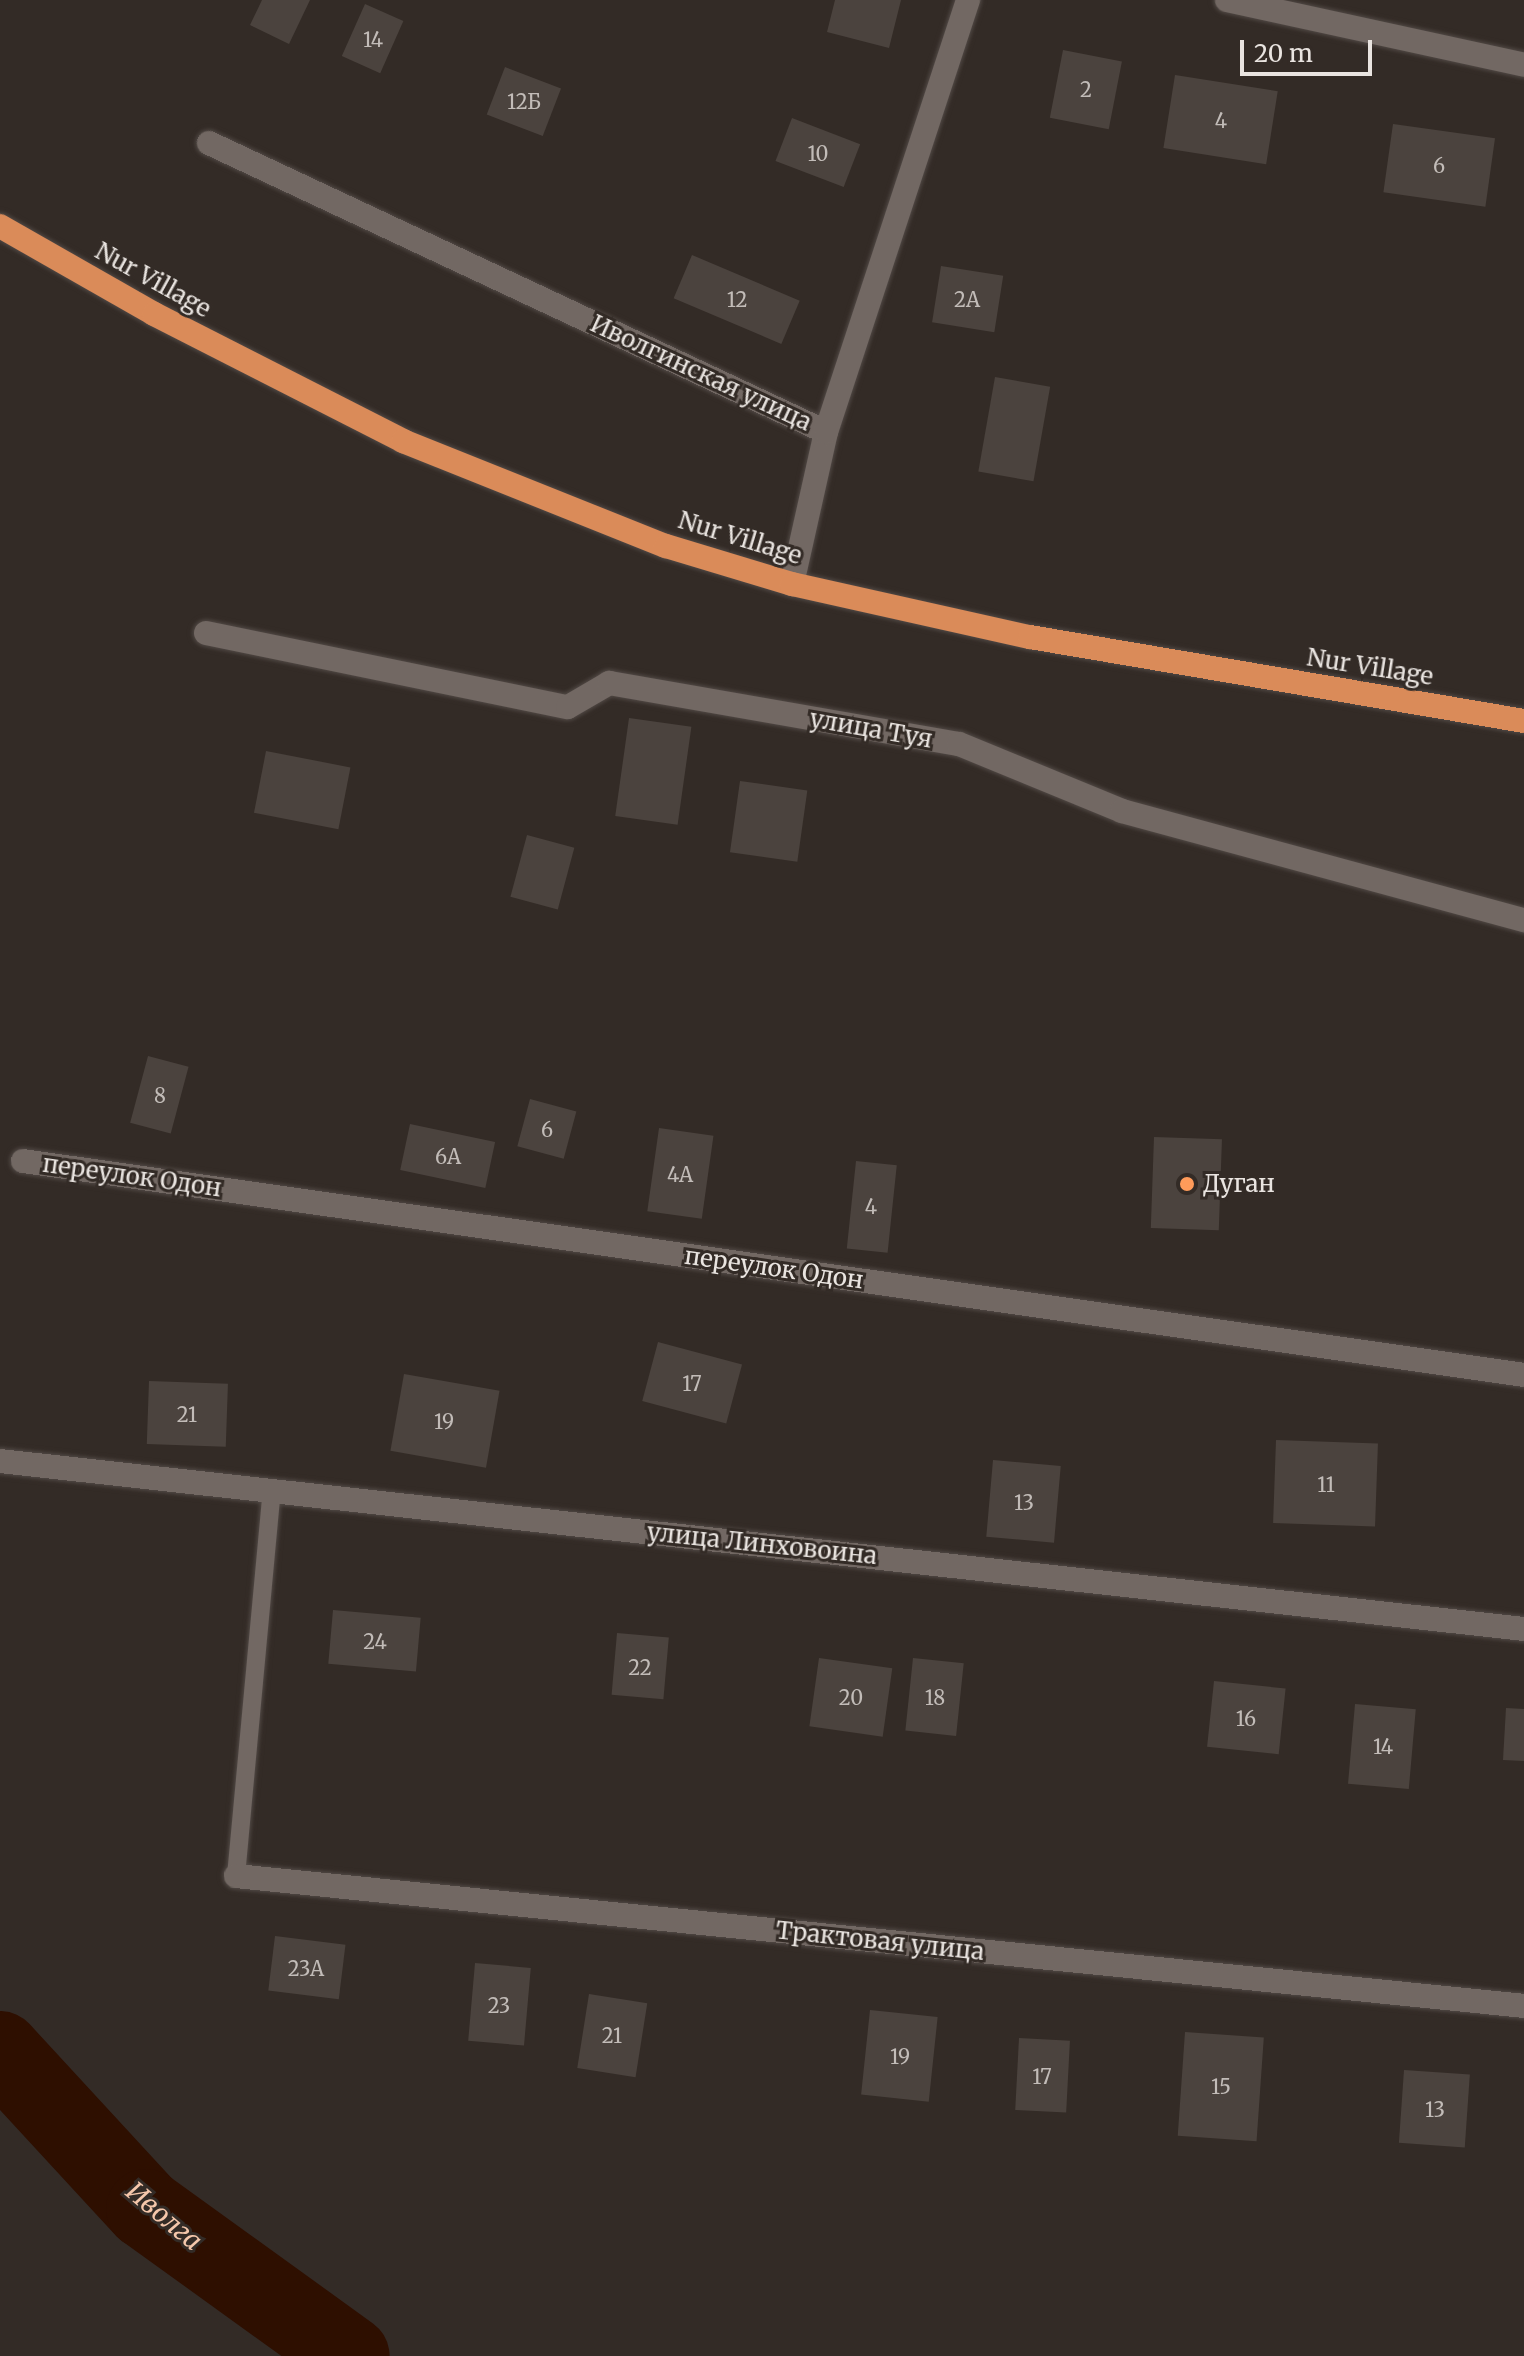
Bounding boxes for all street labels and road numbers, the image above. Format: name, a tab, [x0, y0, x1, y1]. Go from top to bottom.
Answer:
street label: Nur Village	[90, 236, 216, 324]
street label: Иволгинская улица	[586, 309, 816, 437]
street label: Nur Village	[675, 506, 805, 570]
street label: Nur Village	[1305, 643, 1435, 691]
street label: улица Туя	[807, 704, 935, 754]
street label: переулок Одон	[41, 1149, 223, 1203]
street label: переулок Одон	[683, 1241, 865, 1295]
street label: улица Линховоина	[646, 1518, 878, 1570]
street label: Трактовая улица	[774, 1916, 986, 1966]

